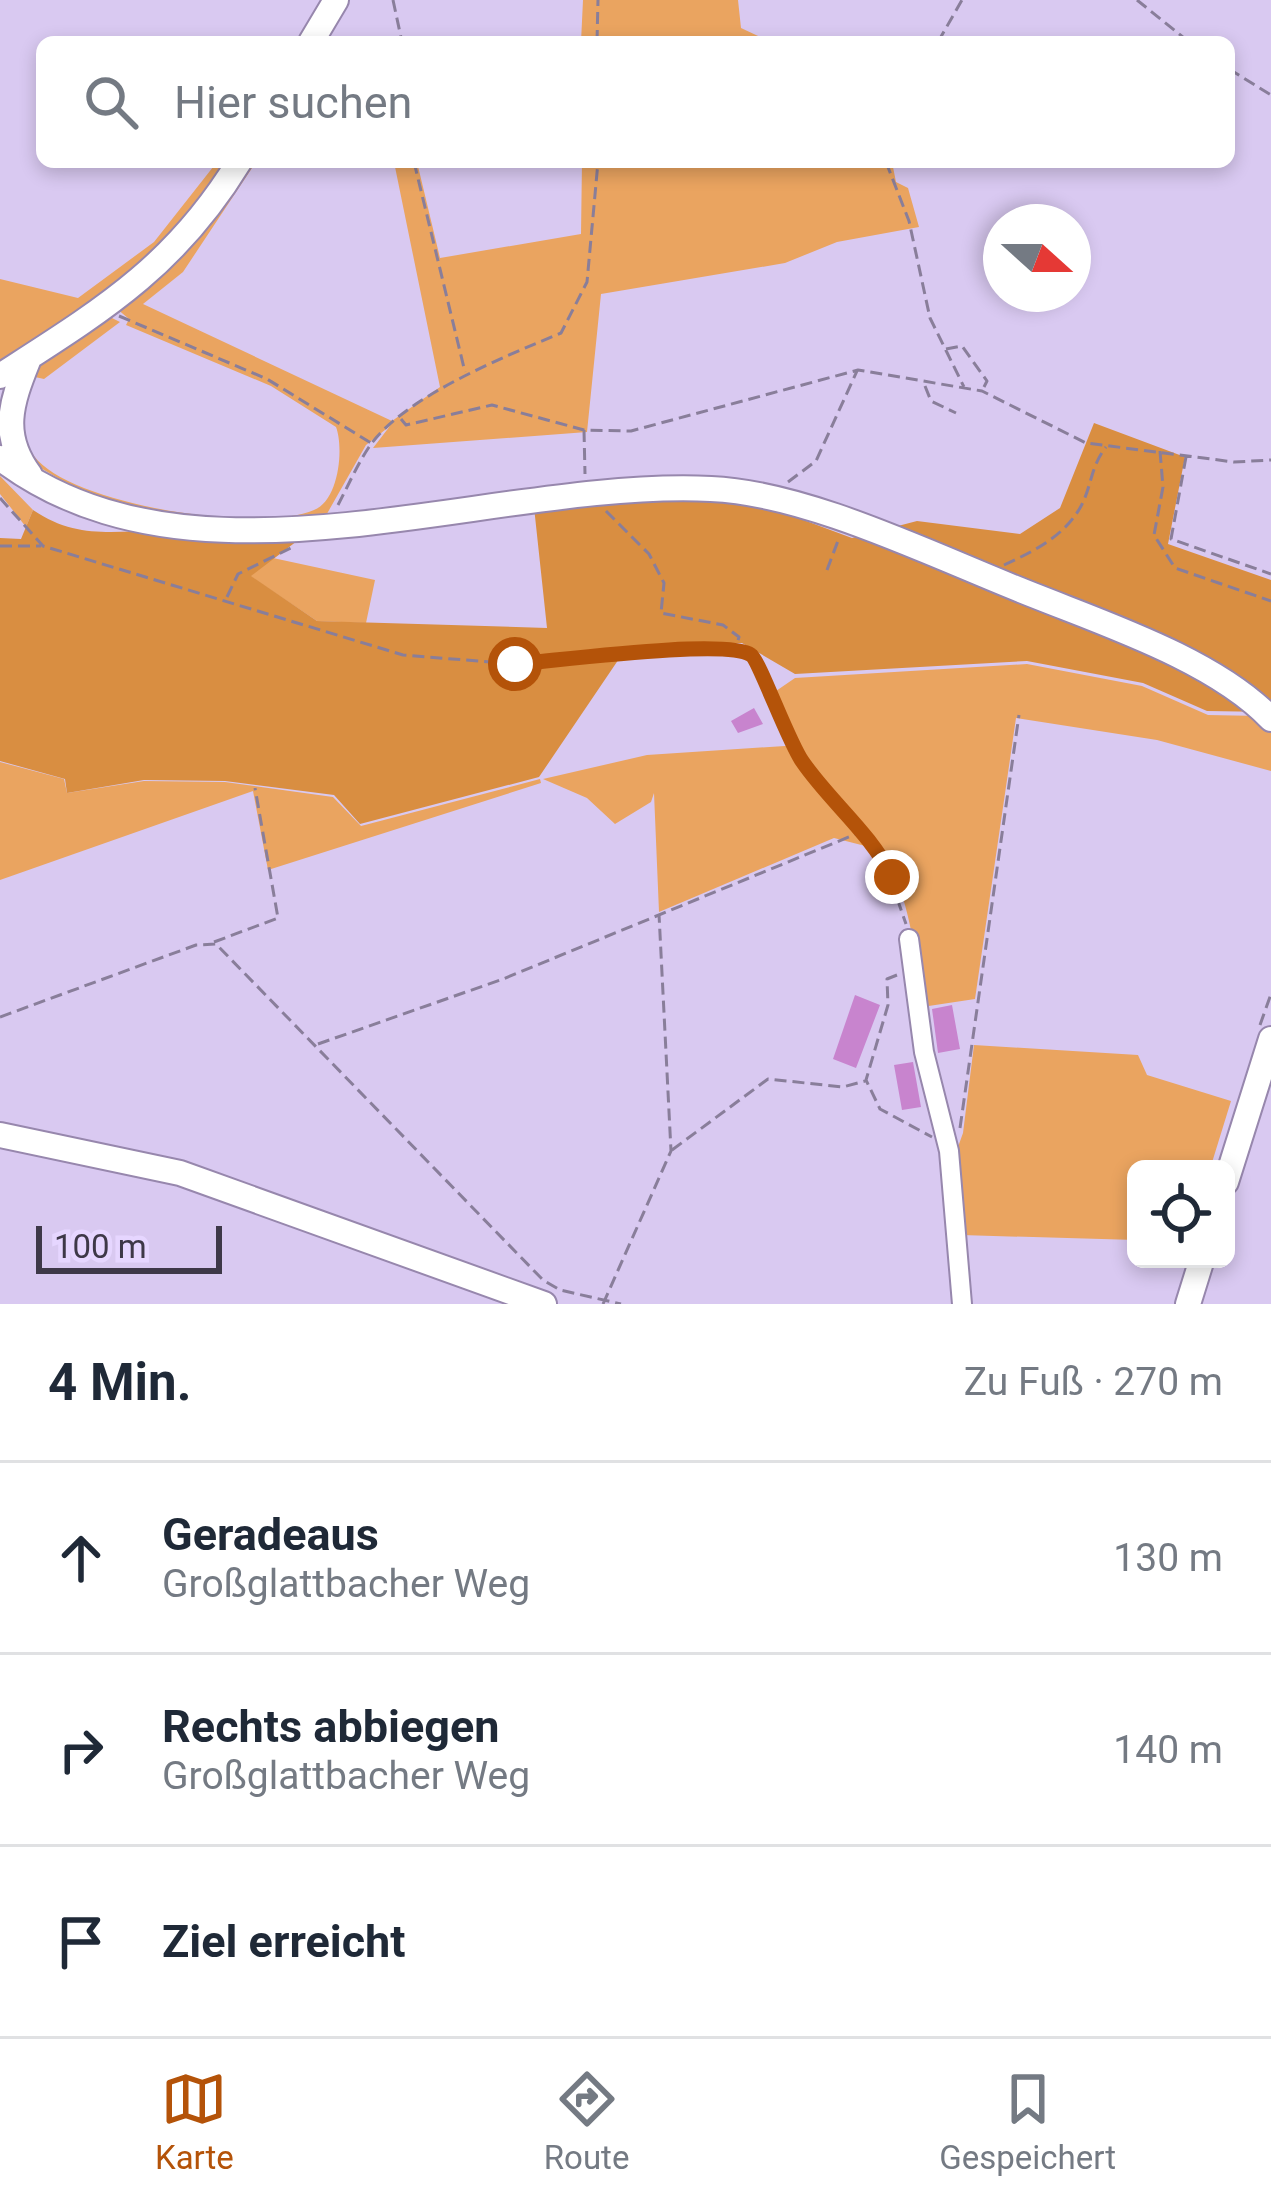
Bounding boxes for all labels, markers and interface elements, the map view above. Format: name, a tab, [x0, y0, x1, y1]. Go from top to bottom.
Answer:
search box	[36, 36, 1235, 168]
icon: search	[78, 69, 144, 135]
text: Hier suchen	[174, 76, 412, 129]
north arrow	[983, 204, 1091, 312]
route start	[488, 637, 542, 691]
route end	[865, 850, 919, 904]
map controls	[1127, 1160, 1235, 1268]
button: locate	[1127, 1160, 1235, 1268]
scale bar	[36, 1220, 222, 1273]
text: 100 m	[54, 1227, 147, 1266]
text: 4 Min.	[48, 1353, 191, 1412]
text: Zu Fuß · 270 m	[964, 1359, 1223, 1405]
text: Geradeaus	[162, 1508, 379, 1561]
icon: ahead	[48, 1525, 114, 1591]
text: 130 m	[1113, 1535, 1223, 1581]
text: Großglattbacher Weg	[162, 1561, 530, 1607]
text: Rechts abbiegen	[162, 1700, 499, 1753]
icon: right	[48, 1717, 114, 1783]
text: 140 m	[1113, 1727, 1223, 1773]
text: Großglattbacher Weg	[162, 1753, 530, 1799]
icon: arrive	[48, 1909, 114, 1975]
text: Ziel erreicht	[162, 1915, 406, 1968]
tab: Karte	[155, 2066, 234, 2177]
tab: Route	[544, 2066, 629, 2177]
tab: Gespeichert	[939, 2066, 1116, 2177]

